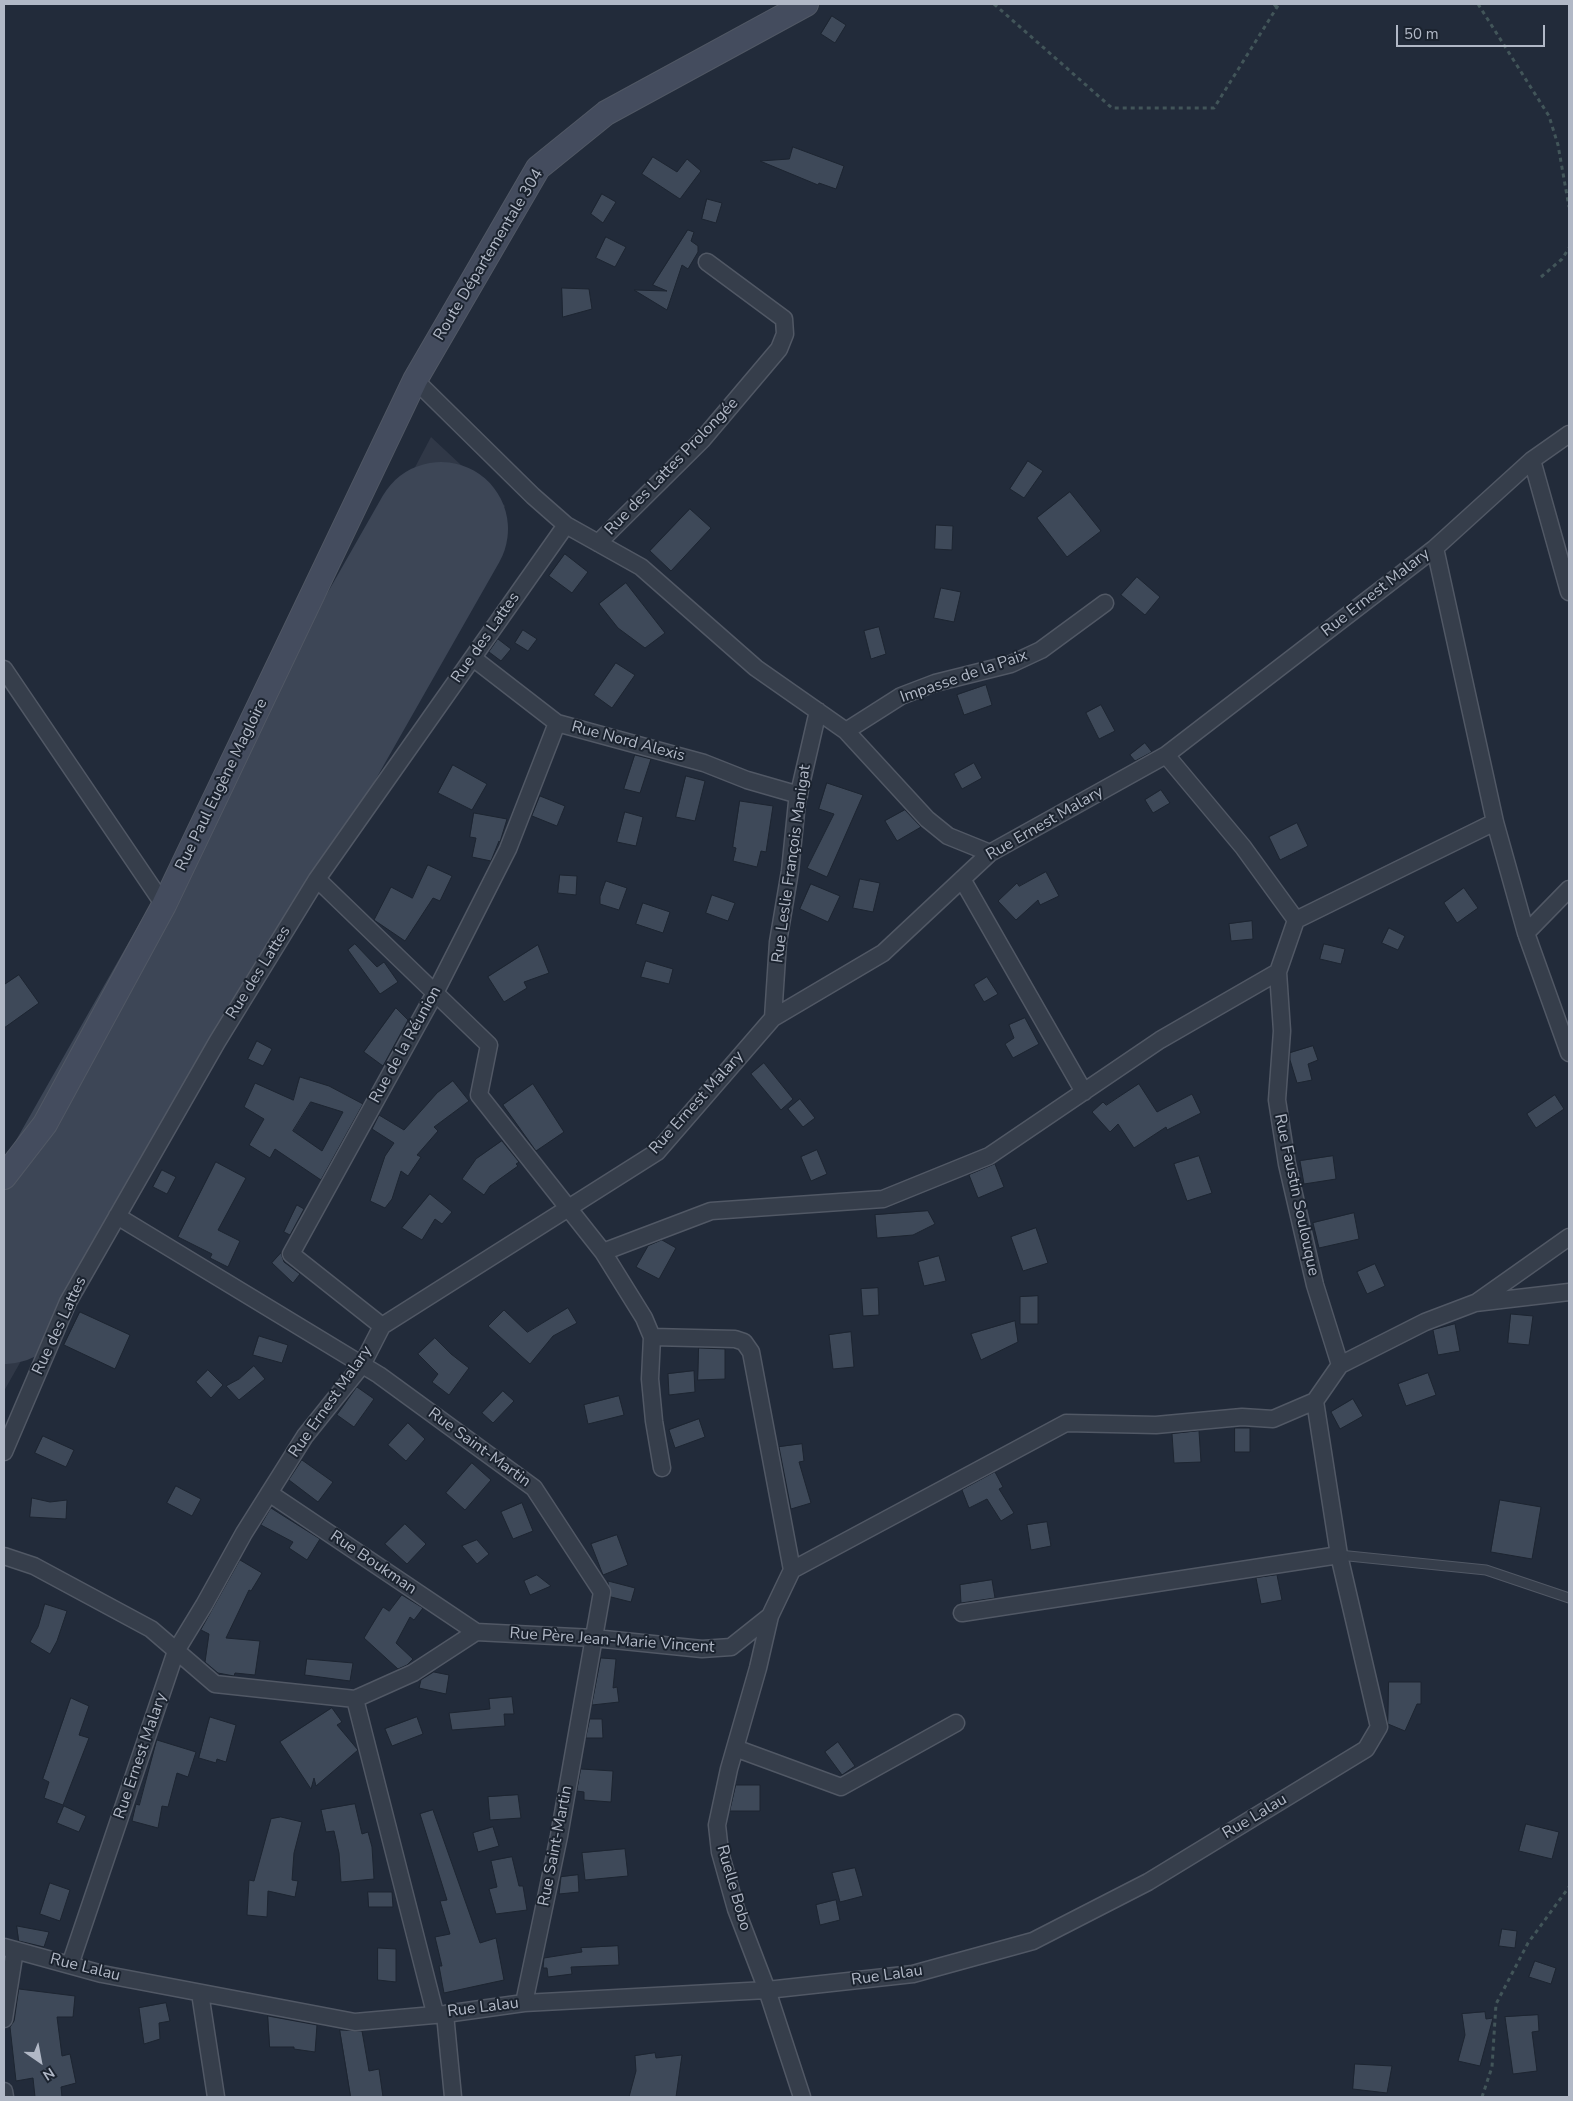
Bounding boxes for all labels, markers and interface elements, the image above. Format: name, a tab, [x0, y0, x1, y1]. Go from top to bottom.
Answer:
scale bar	[1398, 15, 1547, 47]
text: 50 m	[1404, 24, 1439, 44]
street label: Route Départementale 304	[430, 166, 548, 344]
street label: Rue des Lattes Prolongée	[601, 394, 743, 540]
street label: Rue Ernest Malary	[1318, 545, 1434, 641]
street label: Rue des Lattes	[448, 589, 524, 687]
street label: Impasse de la Paix	[898, 646, 1030, 708]
street label: Rue Paul Eugène Magloire	[172, 696, 272, 874]
street label: Rue Nord Alexis	[569, 718, 687, 766]
street label: Rue Leslie François Manigat	[769, 764, 815, 964]
street label: Rue Ernest Malary	[983, 783, 1107, 865]
street label: Rue des Lattes	[223, 923, 295, 1023]
street label: Rue de la Réunion	[366, 983, 446, 1107]
street label: Rue Ernest Malary	[646, 1047, 748, 1159]
street label: Rue Faustin Soulouque	[1269, 1112, 1323, 1278]
street label: Rue des Lattes	[29, 1274, 91, 1378]
street label: Rue Ernest Malary	[285, 1342, 377, 1462]
street label: Rue Saint-Martin	[424, 1404, 534, 1492]
street label: Rue Boukman	[326, 1527, 420, 1599]
street label: Rue Père Jean-Marie Vincent	[509, 1624, 715, 1658]
street label: Rue Ernest Malary	[110, 1690, 172, 1822]
street label: Rue Saint-Martin	[535, 1784, 577, 1908]
street label: Rue Lalau	[1219, 1790, 1291, 1844]
street label: Ruelle Bobo	[712, 1843, 754, 1933]
street label: Rue Lalau	[48, 1950, 122, 1986]
street label: Rue Lalau	[850, 1962, 924, 1990]
street label: Rue Lalau	[446, 1994, 520, 2022]
north arrow	[15, 2036, 65, 2086]
text: N	[39, 2063, 58, 2085]

